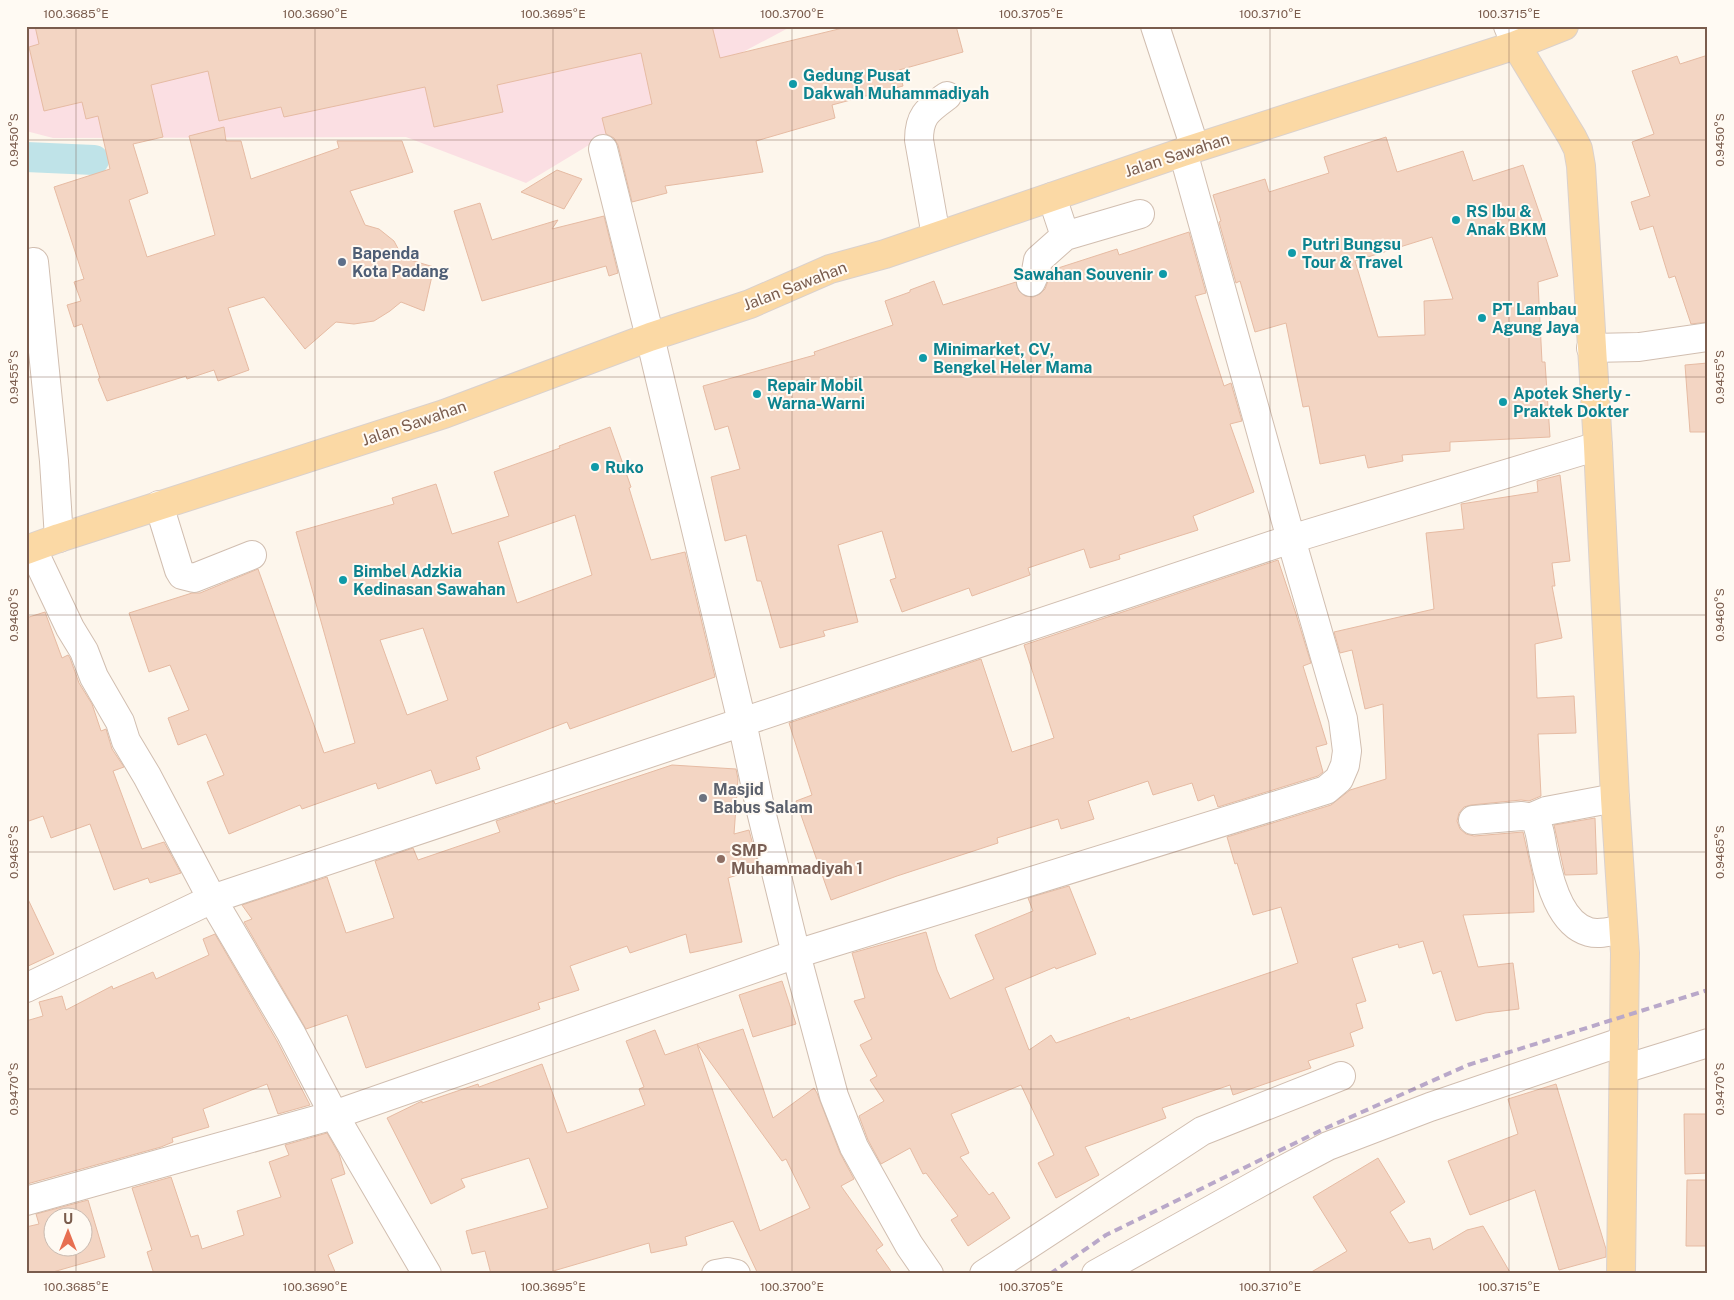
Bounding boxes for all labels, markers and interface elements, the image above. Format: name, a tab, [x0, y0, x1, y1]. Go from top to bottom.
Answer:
text: 100.3685°E	[43, 7, 109, 21]
text: 100.3690°E	[283, 7, 347, 21]
text: 100.3695°E	[520, 7, 586, 21]
text: 100.3700°E	[760, 7, 824, 21]
text: 100.3705°E	[999, 7, 1063, 21]
text: 100.3710°E	[1239, 7, 1301, 21]
text: 100.3715°E	[1478, 7, 1540, 21]
place label: Gedung Pusat Dakwah Muhammadiyah	[803, 66, 989, 103]
marker: Gedung Pusat Dakwah Muhammadiyah	[787, 78, 799, 90]
text: 0.9450°S	[7, 113, 21, 167]
text: 0.9450°S	[1713, 113, 1727, 167]
street label: Jalan Sawahan	[1122, 129, 1232, 181]
place label: RS Ibu & Anak BKM	[1466, 202, 1546, 239]
marker: RS Ibu & Anak BKM	[1450, 214, 1462, 226]
place label: Putri Bungsu Tour & Travel	[1302, 235, 1403, 272]
place label: Bapenda Kota Padang	[352, 244, 449, 281]
marker: Putri Bungsu Tour & Travel	[1286, 247, 1298, 259]
marker: Bapenda Kota Padang	[336, 256, 348, 268]
street label: Jalan Sawahan	[740, 258, 850, 314]
place label: Sawahan Souvenir	[1013, 265, 1153, 284]
marker: Sawahan Souvenir	[1157, 268, 1169, 280]
place label: PT Lambau Agung Jaya	[1492, 300, 1579, 337]
marker: PT Lambau Agung Jaya	[1476, 312, 1488, 324]
place label: Minimarket, CV, Bengkel Heler Mama	[933, 340, 1092, 377]
text: 0.9455°S	[7, 350, 21, 404]
text: 0.9455°S	[1713, 350, 1727, 404]
marker: Minimarket, CV, Bengkel Heler Mama	[917, 352, 929, 364]
place label: Repair Mobil Warna-Warni	[767, 376, 865, 413]
place label: Apotek Sherly - Praktek Dokter	[1513, 384, 1631, 421]
marker: Repair Mobil Warna-Warni	[751, 388, 763, 400]
street label: Jalan Sawahan	[359, 396, 469, 450]
marker: Apotek Sherly - Praktek Dokter	[1497, 396, 1509, 408]
place label: Ruko	[605, 458, 644, 477]
marker: Ruko	[589, 461, 601, 473]
place label: Bimbel Adzkia Kedinasan Sawahan	[353, 562, 505, 599]
marker: Bimbel Adzkia Kedinasan Sawahan	[337, 574, 349, 586]
text: 0.9460°S	[7, 588, 21, 642]
text: 0.9460°S	[1713, 588, 1727, 642]
place label: Masjid Babus Salam	[713, 780, 813, 817]
marker: Masjid Babus Salam	[697, 792, 709, 804]
text: 0.9465°S	[7, 825, 21, 879]
text: 0.9465°S	[1713, 825, 1727, 879]
place label: SMP Muhammadiyah 1	[731, 841, 863, 878]
marker: SMP Muhammadiyah 1	[715, 853, 727, 865]
text: 0.9470°S	[7, 1063, 21, 1115]
text: 0.9470°S	[1713, 1063, 1727, 1115]
north arrow	[42, 1208, 92, 1258]
text: U	[63, 1211, 73, 1227]
text: 100.3685°E	[43, 1280, 109, 1294]
text: 100.3690°E	[283, 1280, 347, 1294]
text: 100.3695°E	[520, 1280, 586, 1294]
text: 100.3700°E	[760, 1280, 824, 1294]
text: 100.3705°E	[999, 1280, 1063, 1294]
text: 100.3710°E	[1239, 1280, 1301, 1294]
text: 100.3715°E	[1478, 1280, 1540, 1294]

